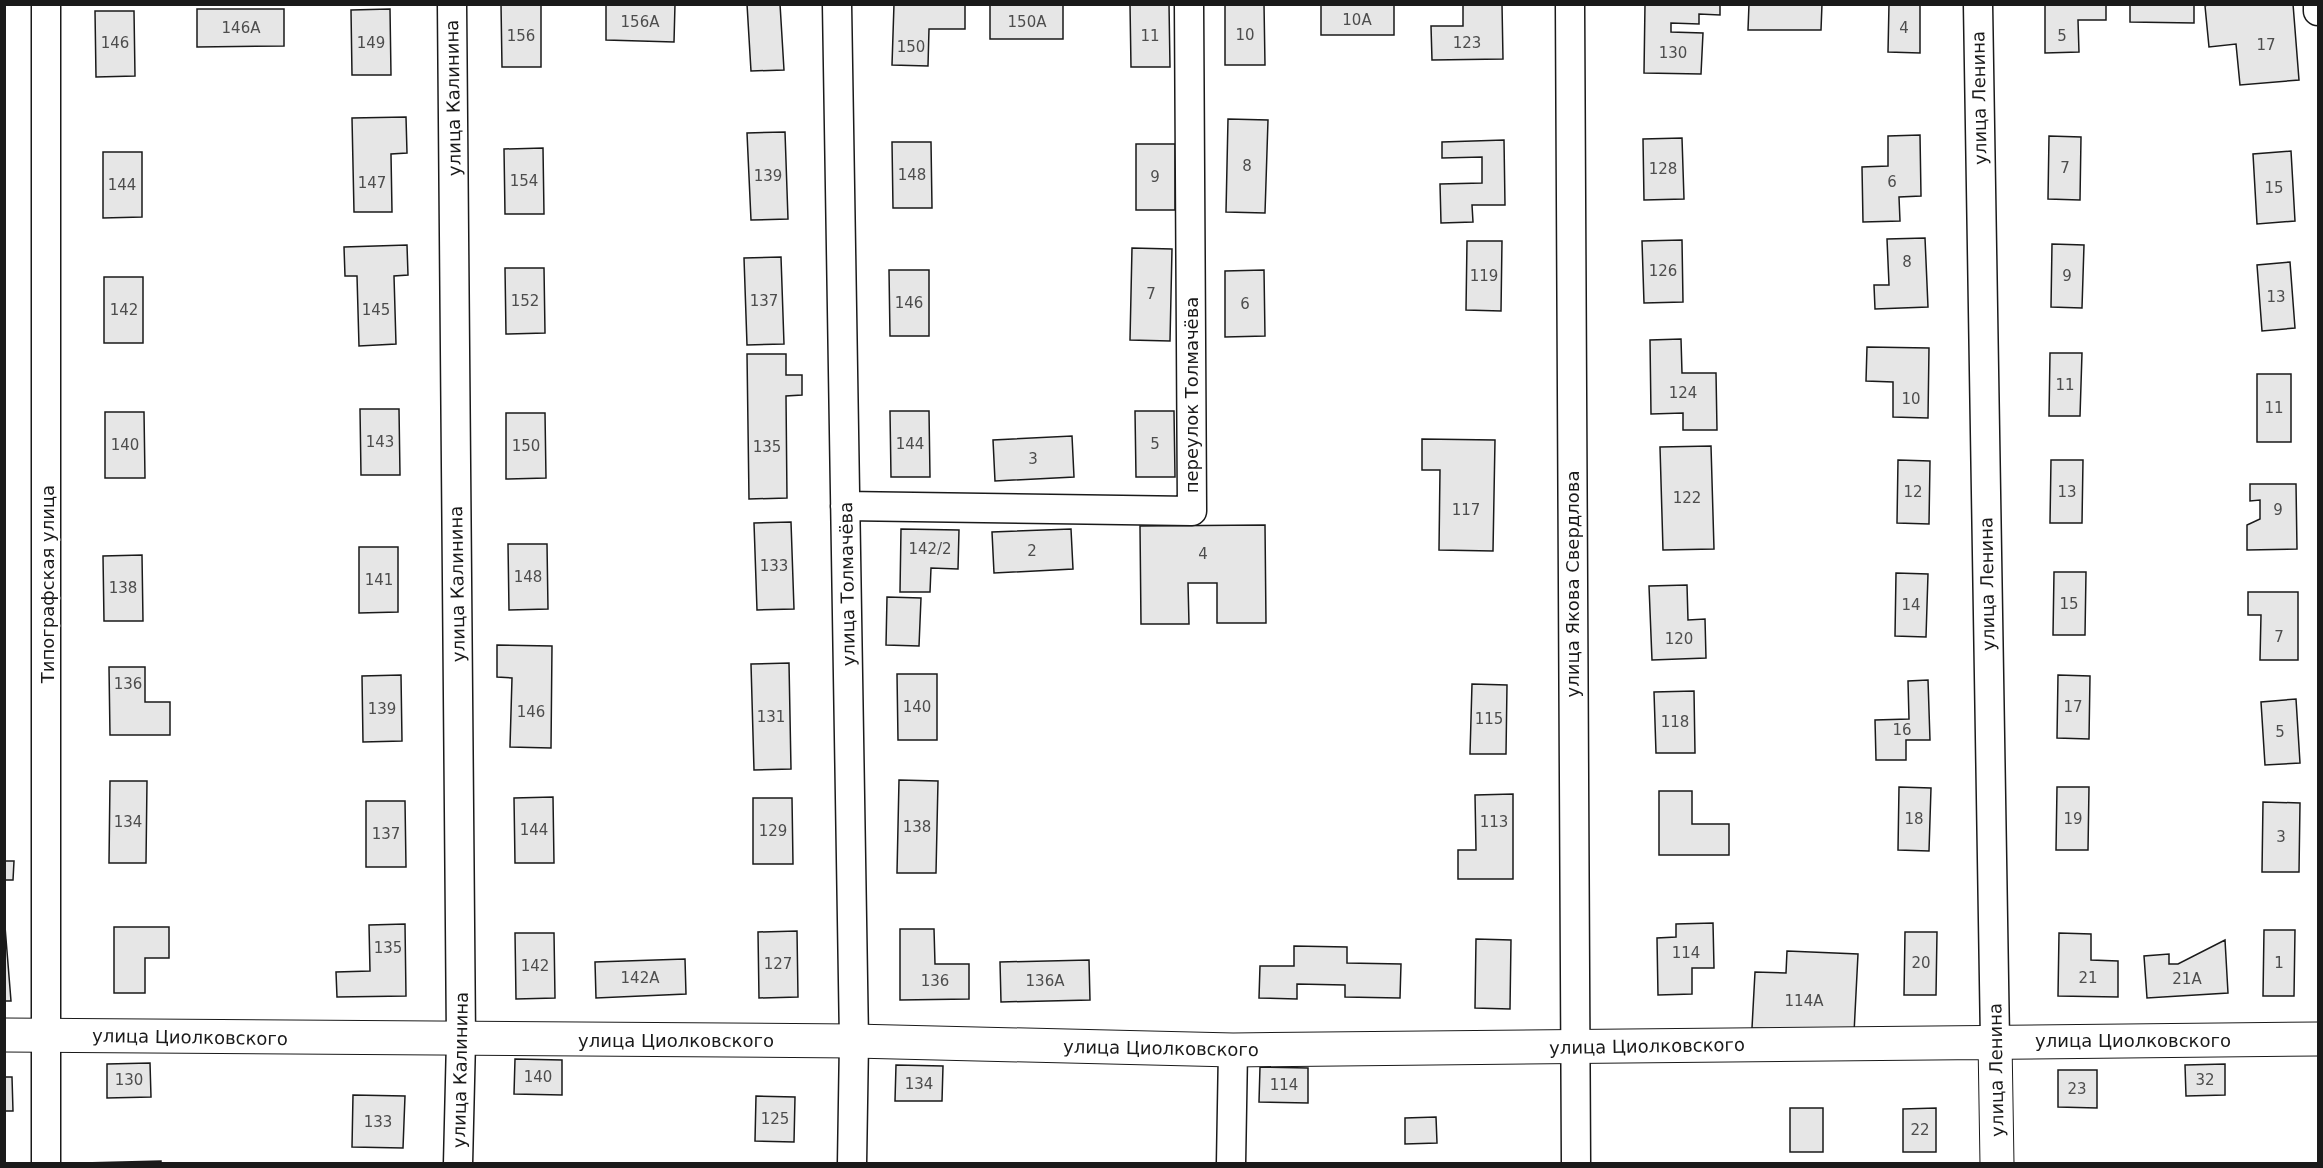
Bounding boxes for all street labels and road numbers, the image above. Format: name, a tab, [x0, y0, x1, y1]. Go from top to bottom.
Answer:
street label: улица Калинина	[441, 20, 465, 176]
street label: улица Ленина	[1967, 31, 1991, 165]
street label: переулок Толмачёва	[1181, 297, 1202, 493]
street label: улица Якова Свердлова	[1562, 471, 1583, 697]
street label: Типографская улица	[37, 485, 58, 684]
street label: улица Толмачёва	[835, 502, 859, 666]
street label: улица Калинина	[445, 506, 469, 662]
street label: улица Ленина	[1975, 517, 1999, 651]
street label: улица Калинина	[448, 992, 472, 1148]
street label: улица Ленина	[1984, 1003, 2008, 1137]
street label: улица Циолковского	[92, 1025, 288, 1049]
street label: улица Циолковского	[578, 1030, 774, 1051]
street label: улица Циолковского	[2035, 1030, 2231, 1051]
street label: улица Циолковского	[1549, 1034, 1745, 1058]
street label: улица Циолковского	[1063, 1036, 1259, 1060]

